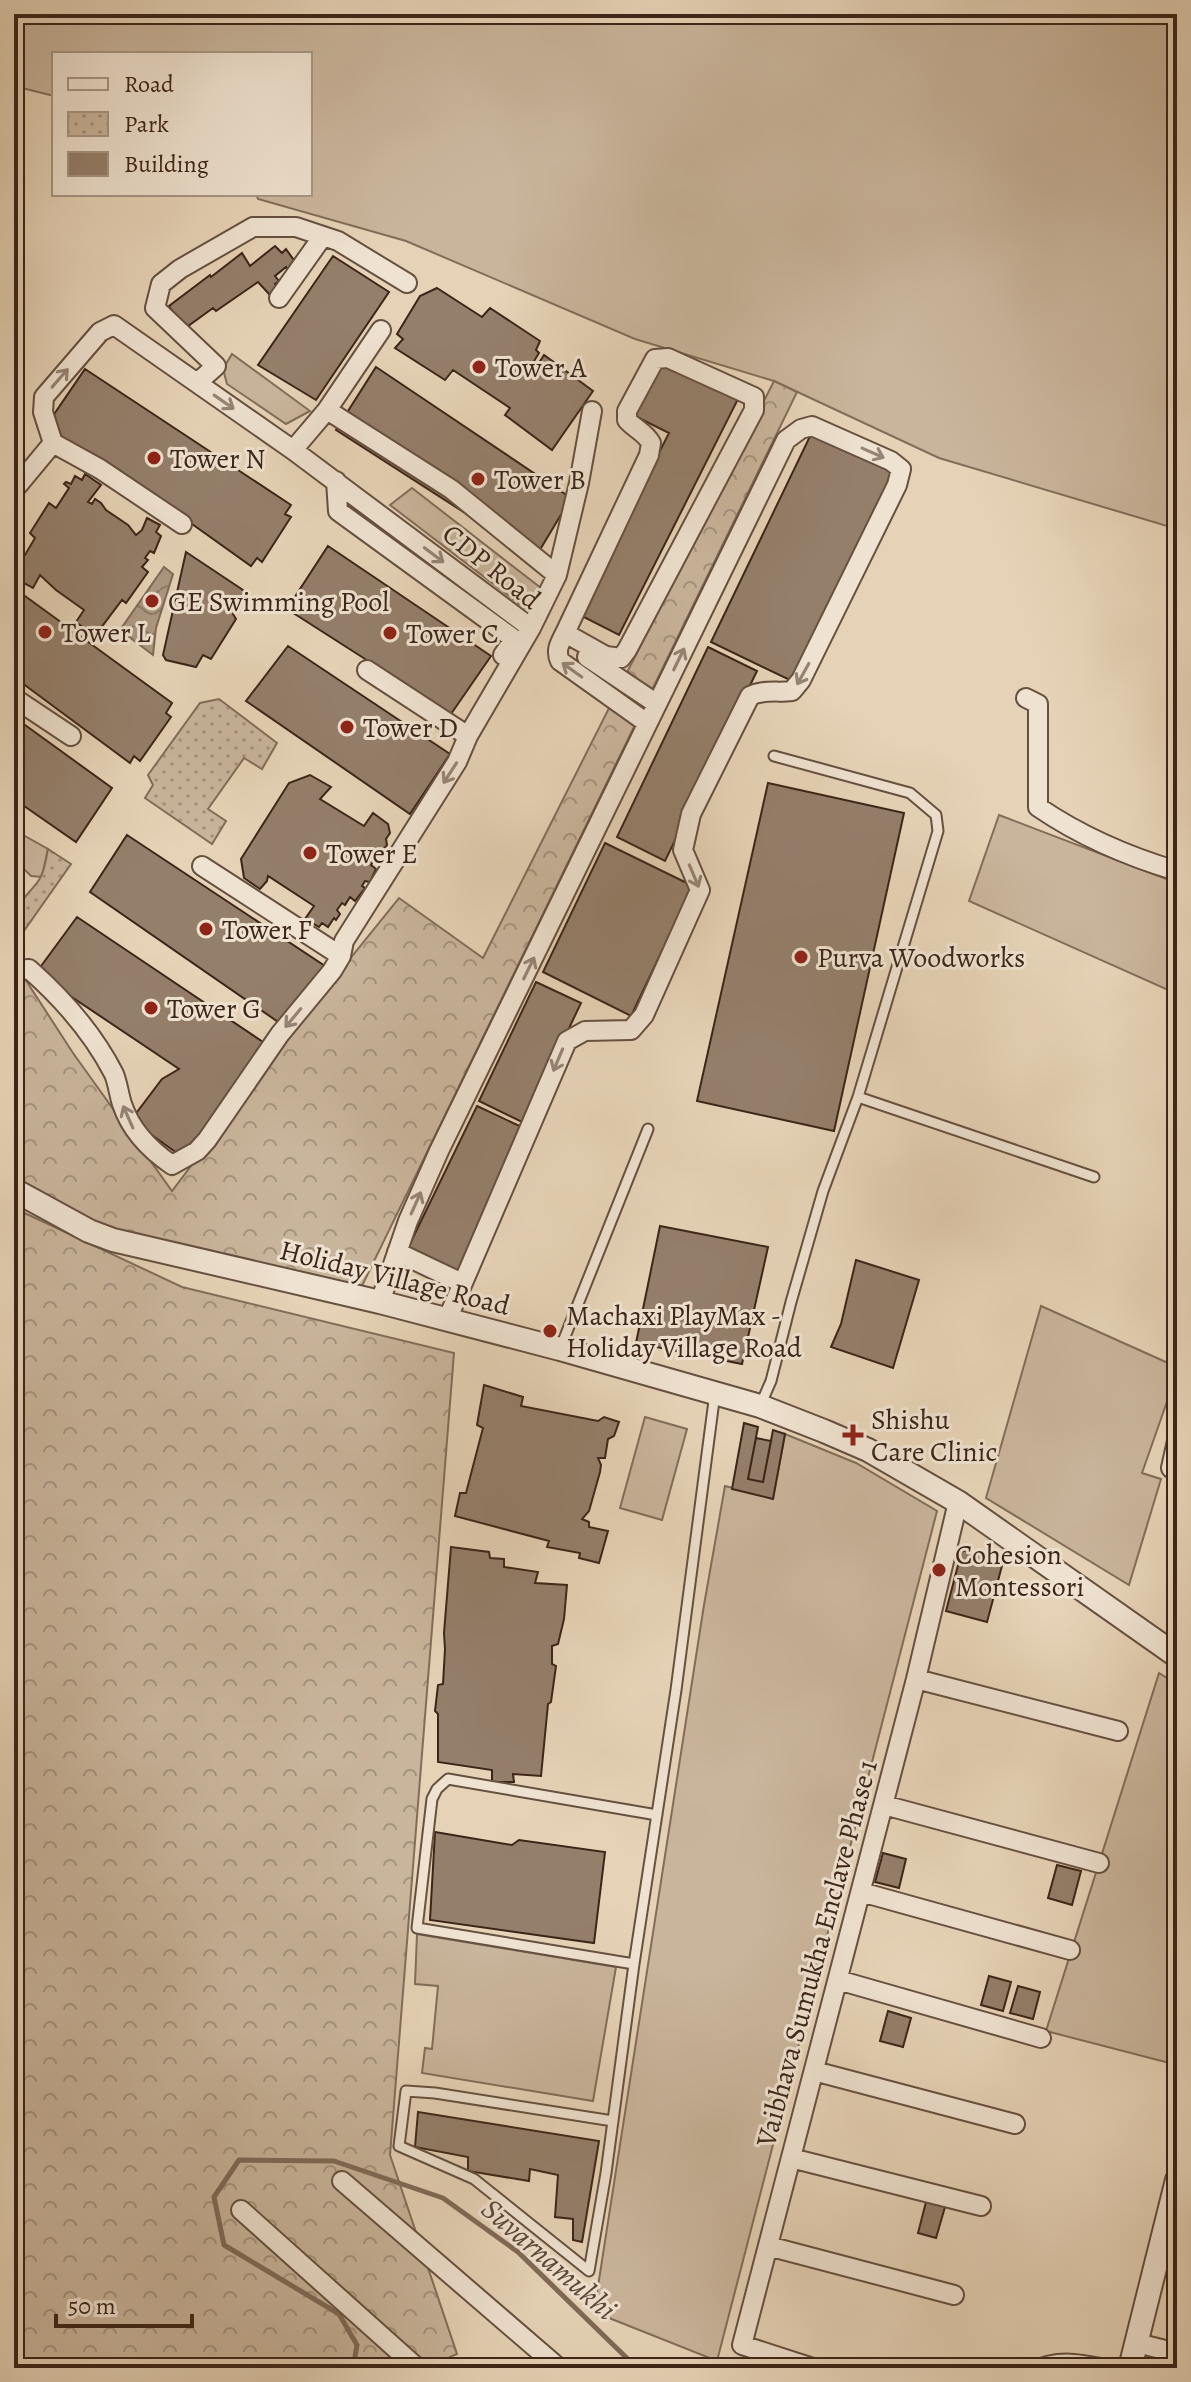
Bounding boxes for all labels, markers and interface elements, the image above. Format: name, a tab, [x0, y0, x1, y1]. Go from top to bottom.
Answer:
legend	[52, 52, 312, 196]
text: Road	[124, 68, 174, 100]
text: Park	[124, 108, 169, 140]
text: Building	[124, 148, 209, 180]
place label: Tower A	[495, 349, 587, 387]
marker: Tower A	[470, 358, 488, 376]
one-way arrow	[51, 369, 69, 389]
one-way arrow	[213, 394, 235, 410]
place label: Tower N	[170, 440, 265, 478]
one-way arrow	[861, 446, 885, 461]
marker: Tower N	[145, 449, 163, 467]
place label: Tower B	[494, 461, 586, 499]
marker: Tower B	[469, 470, 487, 488]
street label: CDP Road	[434, 515, 549, 619]
one-way arrow	[423, 547, 444, 564]
place label: GE Swimming Pool	[168, 583, 389, 621]
marker: GE Swimming Pool	[143, 592, 161, 610]
place label: Tower L	[61, 614, 151, 652]
place label: Tower C	[406, 615, 499, 653]
marker: Tower L	[36, 623, 54, 641]
marker: Tower C	[381, 624, 399, 642]
one-way arrow	[671, 647, 687, 671]
one-way arrow	[562, 661, 584, 678]
one-way arrow	[794, 662, 810, 685]
place label: Tower D	[363, 709, 458, 747]
marker: Tower D	[338, 718, 356, 736]
one-way arrow	[441, 762, 458, 784]
place label: Tower E	[326, 835, 418, 873]
marker: Tower E	[301, 844, 319, 862]
one-way arrow	[687, 863, 702, 887]
place label: Tower F	[222, 911, 312, 949]
marker: Tower F	[197, 920, 215, 938]
place label: Purva Woodworks	[817, 939, 1025, 977]
marker: Purva Woodworks	[792, 948, 810, 966]
one-way arrow	[522, 957, 537, 981]
place label: Tower G	[167, 990, 261, 1028]
marker: Tower G	[142, 999, 160, 1017]
one-way arrow	[284, 1007, 302, 1028]
one-way arrow	[550, 1047, 565, 1072]
one-way arrow	[120, 1105, 135, 1129]
one-way arrow	[410, 1191, 425, 1216]
street label: Holiday Village Road	[276, 1231, 515, 1325]
place label: Machaxi PlayMax - Holiday Village Road	[566, 1297, 803, 1367]
marker: Machaxi PlayMax - Holiday Village Road	[541, 1322, 559, 1340]
place label: Shishu Care Clinic	[871, 1401, 997, 1471]
marker: Shishu Care Clinic	[842, 1424, 864, 1446]
place label: Cohesion Montessori	[955, 1536, 1084, 1606]
marker: Cohesion Montessori	[930, 1561, 948, 1579]
street label: Vaibhava Sumukha Enclave Phase 1	[747, 1756, 887, 2152]
water label: Suvarnamukhi	[473, 2189, 625, 2329]
scale bar	[56, 2278, 192, 2328]
text: 50 m	[68, 2290, 116, 2322]

